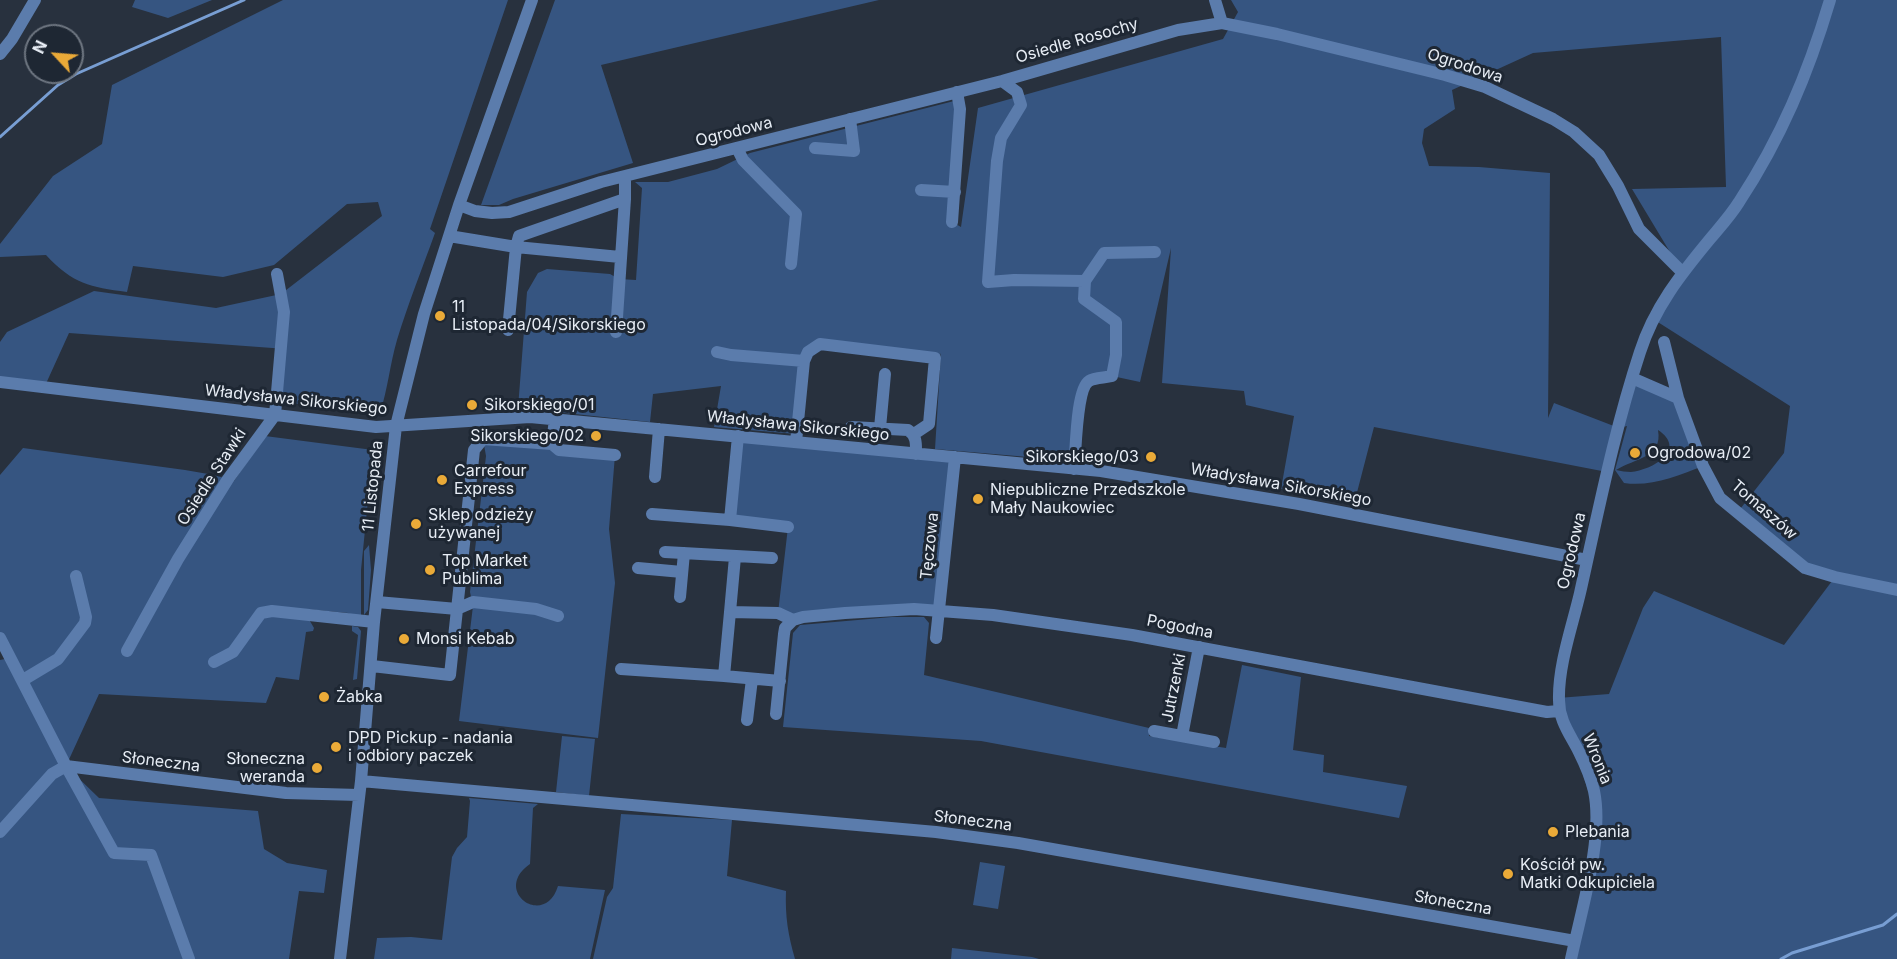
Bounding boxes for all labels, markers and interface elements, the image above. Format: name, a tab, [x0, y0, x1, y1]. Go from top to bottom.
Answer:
street label: Osiedle Rosochy	[1014, 14, 1140, 68]
north arrow	[24, 24, 84, 84]
text: N	[28, 37, 51, 57]
street label: Ogrodowa	[1425, 45, 1505, 87]
street label: Ogrodowa	[694, 113, 774, 151]
place label: 11 Listopada/04/Sikorskiego	[452, 297, 646, 335]
marker: 11 Listopada/04/Sikorskiego	[433, 309, 447, 323]
street label: Władysława Sikorskiego	[204, 381, 388, 419]
place label: Sikorskiego/01	[484, 395, 594, 415]
marker: Sikorskiego/01	[465, 398, 479, 412]
street label: Władysława Sikorskiego	[706, 407, 890, 445]
street label: Osiedle Stawki	[174, 425, 250, 529]
place label: Sikorskiego/02	[470, 426, 584, 446]
marker: Sikorskiego/02	[589, 429, 603, 443]
street label: 11 Listopada	[359, 440, 387, 532]
place label: Ogrodowa/02	[1647, 443, 1751, 463]
marker: Ogrodowa/02	[1628, 446, 1642, 460]
place label: Sikorskiego/03	[1025, 447, 1139, 467]
marker: Sikorskiego/03	[1144, 450, 1158, 464]
street label: Władysława Sikorskiego	[1189, 460, 1373, 510]
place label: Carrefour Express	[454, 461, 527, 499]
marker: Carrefour Express	[435, 473, 449, 487]
street label: Tomaszów	[1727, 476, 1801, 544]
place label: Niepubliczne Przedszkole Mały Naukowiec	[990, 480, 1186, 518]
marker: Niepubliczne Przedszkole Mały Naukowiec	[971, 492, 985, 506]
place label: Sklep odzieży używanej	[428, 505, 534, 543]
street label: Ogrodowa	[1554, 511, 1590, 591]
street label: Tęczowa	[917, 512, 943, 580]
marker: Sklep odzieży używanej	[409, 517, 423, 531]
place label: Top Market Publima	[442, 551, 528, 589]
marker: Top Market Publima	[423, 563, 437, 577]
street label: Pogodna	[1145, 611, 1215, 643]
place label: Monsi Kebab	[416, 629, 514, 649]
marker: Monsi Kebab	[397, 632, 411, 646]
street label: Jutrzenki	[1158, 652, 1190, 724]
place label: Żabka	[336, 687, 383, 707]
marker: Żabka	[317, 690, 331, 704]
place label: DPD Pickup - nadania i odbiory paczek	[348, 728, 513, 766]
street label: Wronia	[1578, 731, 1616, 787]
marker: DPD Pickup - nadania i odbiory paczek	[329, 740, 343, 754]
street label: Słoneczna	[121, 748, 201, 776]
place label: Słoneczna weranda	[226, 749, 305, 787]
marker: Słoneczna weranda	[310, 761, 324, 775]
street label: Słoneczna	[933, 807, 1013, 835]
place label: Plebania	[1565, 822, 1630, 842]
marker: Plebania	[1546, 825, 1560, 839]
place label: Kościół pw. Matki Odkupiciela	[1520, 855, 1655, 893]
marker: Kościół pw. Matki Odkupiciela	[1501, 867, 1515, 881]
street label: Słoneczna	[1413, 887, 1493, 919]

